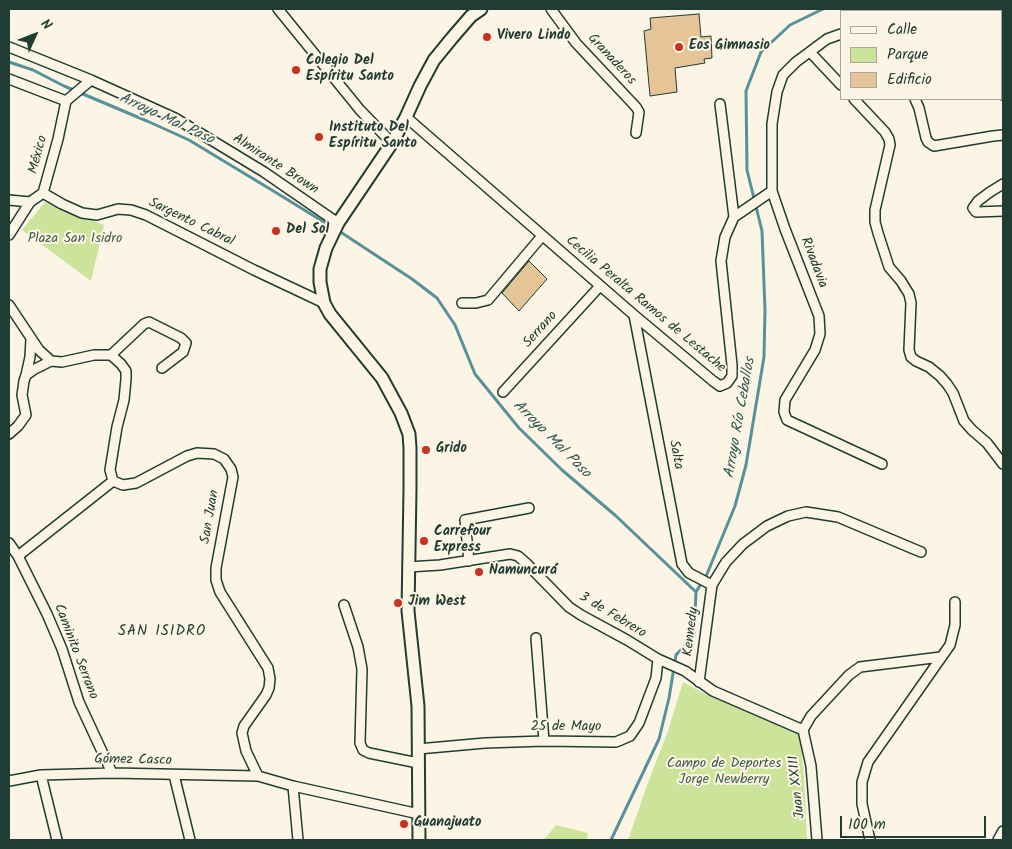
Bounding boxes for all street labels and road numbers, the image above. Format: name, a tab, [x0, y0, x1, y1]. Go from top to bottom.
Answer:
street label: Granaderos	[583, 31, 639, 89]
street label: Almirante Brown	[229, 131, 321, 199]
street label: México	[26, 134, 52, 176]
street label: Sargento Cabral	[145, 195, 237, 251]
street label: Cecilia Peralta Ramos de Lestache	[561, 233, 729, 377]
street label: Rivadavia	[796, 235, 830, 291]
street label: Serrano	[520, 308, 562, 352]
street label: Salta	[664, 439, 686, 471]
street label: San Juan	[198, 489, 224, 545]
street label: 3 de Febrero	[575, 589, 649, 643]
street label: Caminito Serrano	[49, 602, 101, 702]
street label: Kennedy	[681, 606, 703, 658]
street label: 25 de Mayo	[531, 720, 601, 736]
street label: Gómez Casco	[94, 752, 172, 770]
street label: Juan XXIII	[786, 755, 810, 819]

